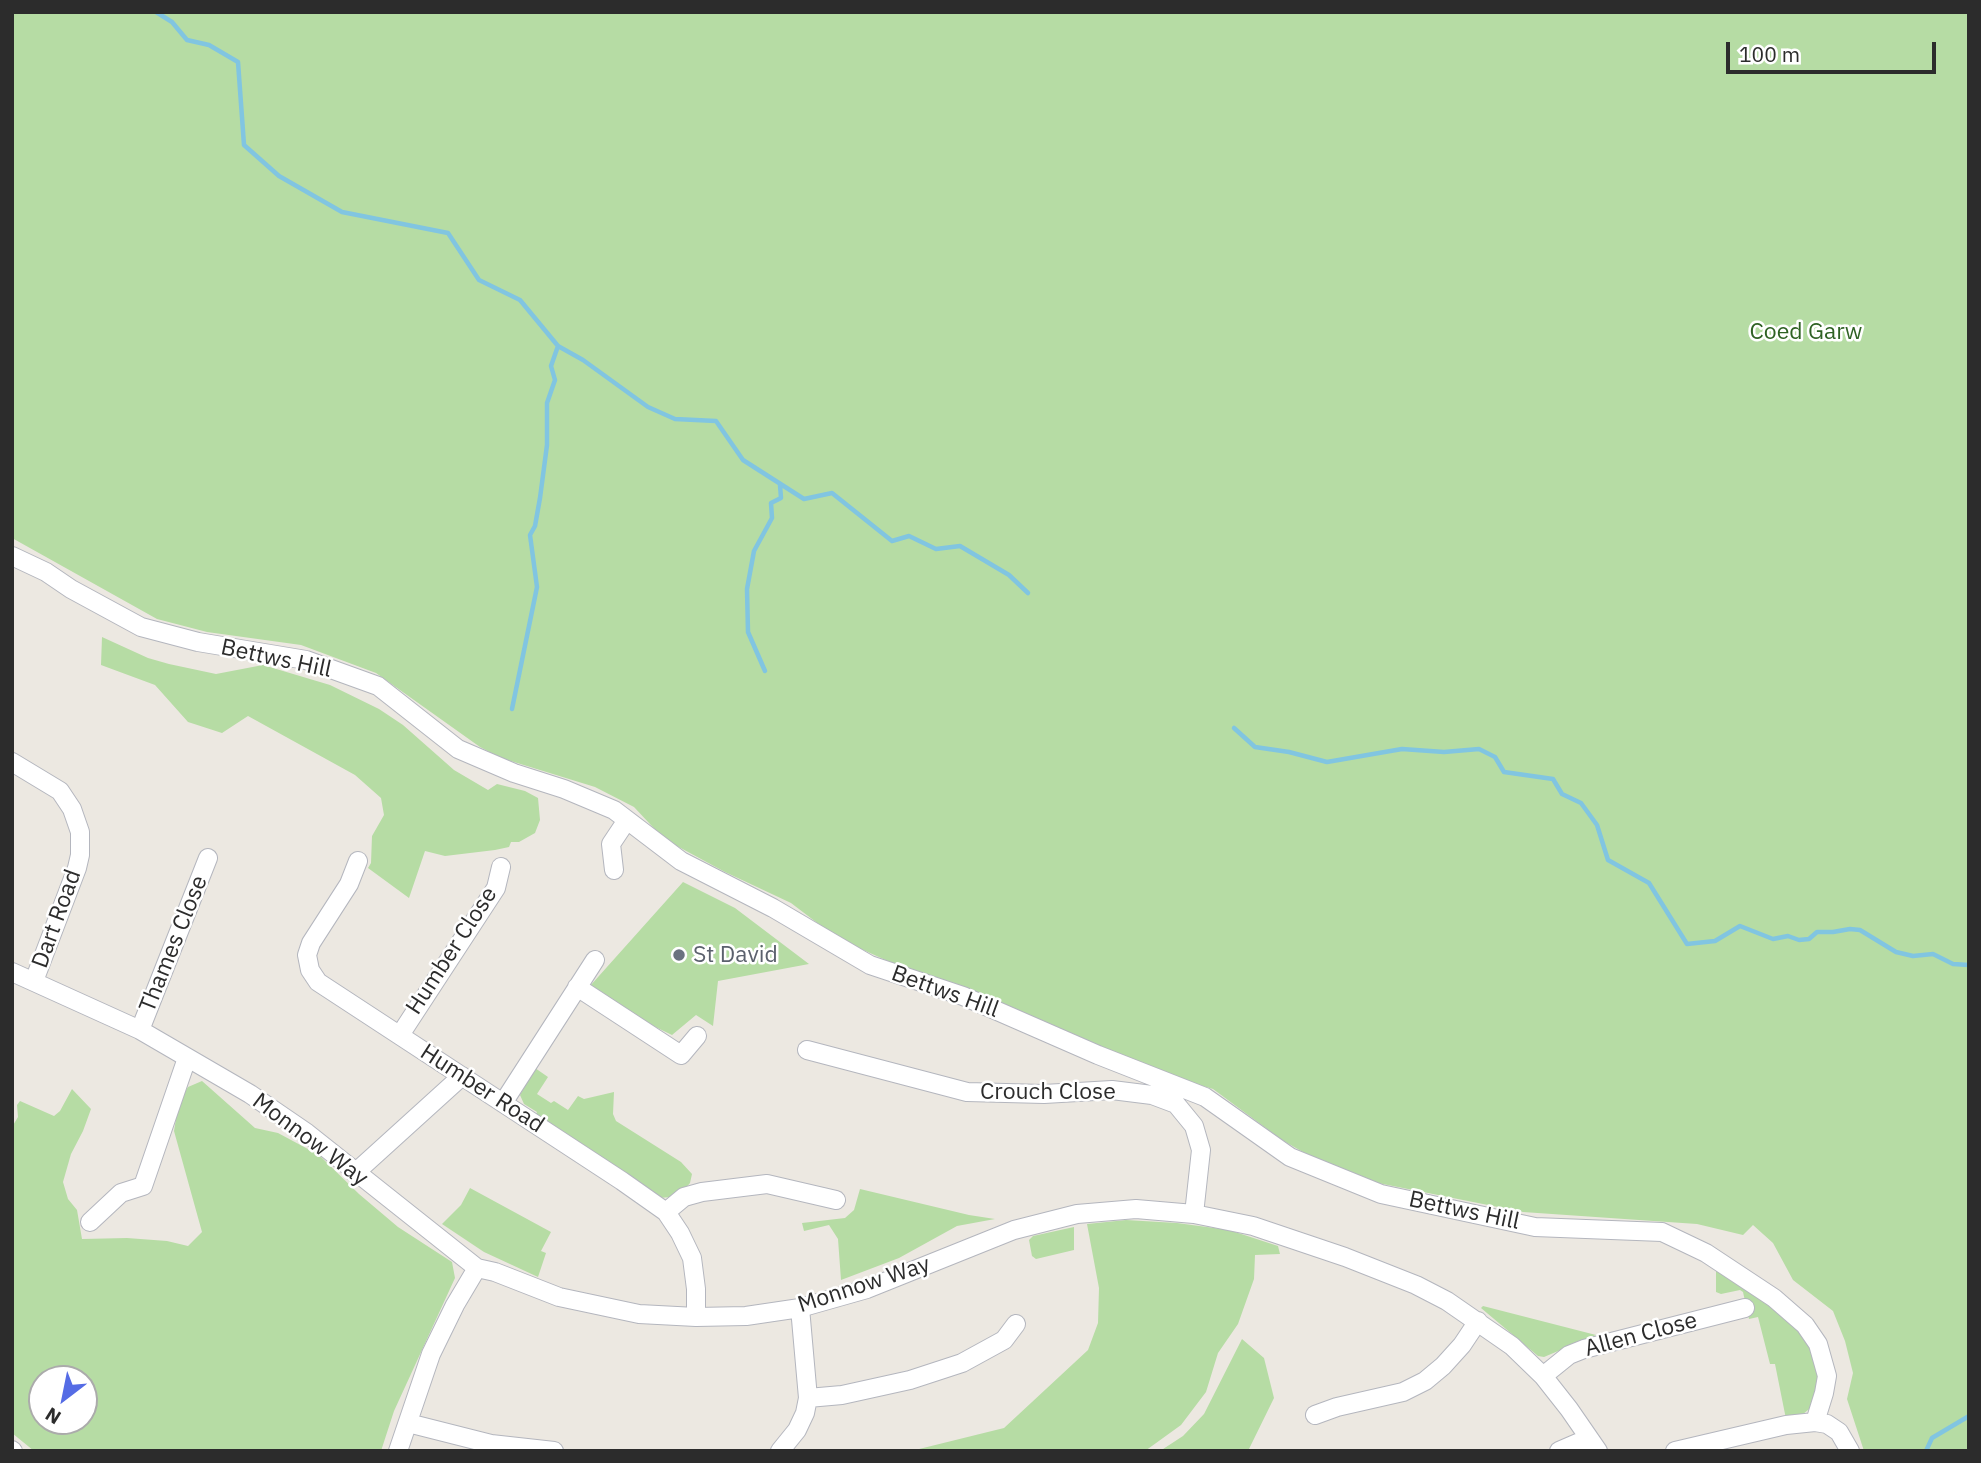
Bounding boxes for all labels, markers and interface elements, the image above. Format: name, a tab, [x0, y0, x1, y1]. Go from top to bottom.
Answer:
scale bar	[1729, 28, 1939, 72]
text: 100 m	[1739, 40, 1800, 68]
park label: Coed Garw	[1749, 318, 1863, 346]
street label: Bettws Hill	[218, 634, 334, 684]
street label: Dart Road	[26, 866, 88, 972]
street label: Thames Close	[134, 872, 214, 1016]
street label: Humber Close	[401, 882, 503, 1020]
place label: St David	[693, 941, 778, 969]
marker: St David	[671, 947, 687, 963]
street label: Bettws Hill	[888, 960, 1002, 1024]
street label: Humber Road	[415, 1039, 549, 1139]
street label: Crouch Close	[980, 1078, 1116, 1106]
street label: Monnow Way	[247, 1088, 373, 1192]
street label: Bettws Hill	[1406, 1186, 1522, 1236]
street label: Monnow Way	[794, 1251, 934, 1319]
street label: Allen Close	[1582, 1307, 1700, 1363]
north arrow	[28, 1365, 98, 1435]
text: N	[41, 1402, 65, 1430]

